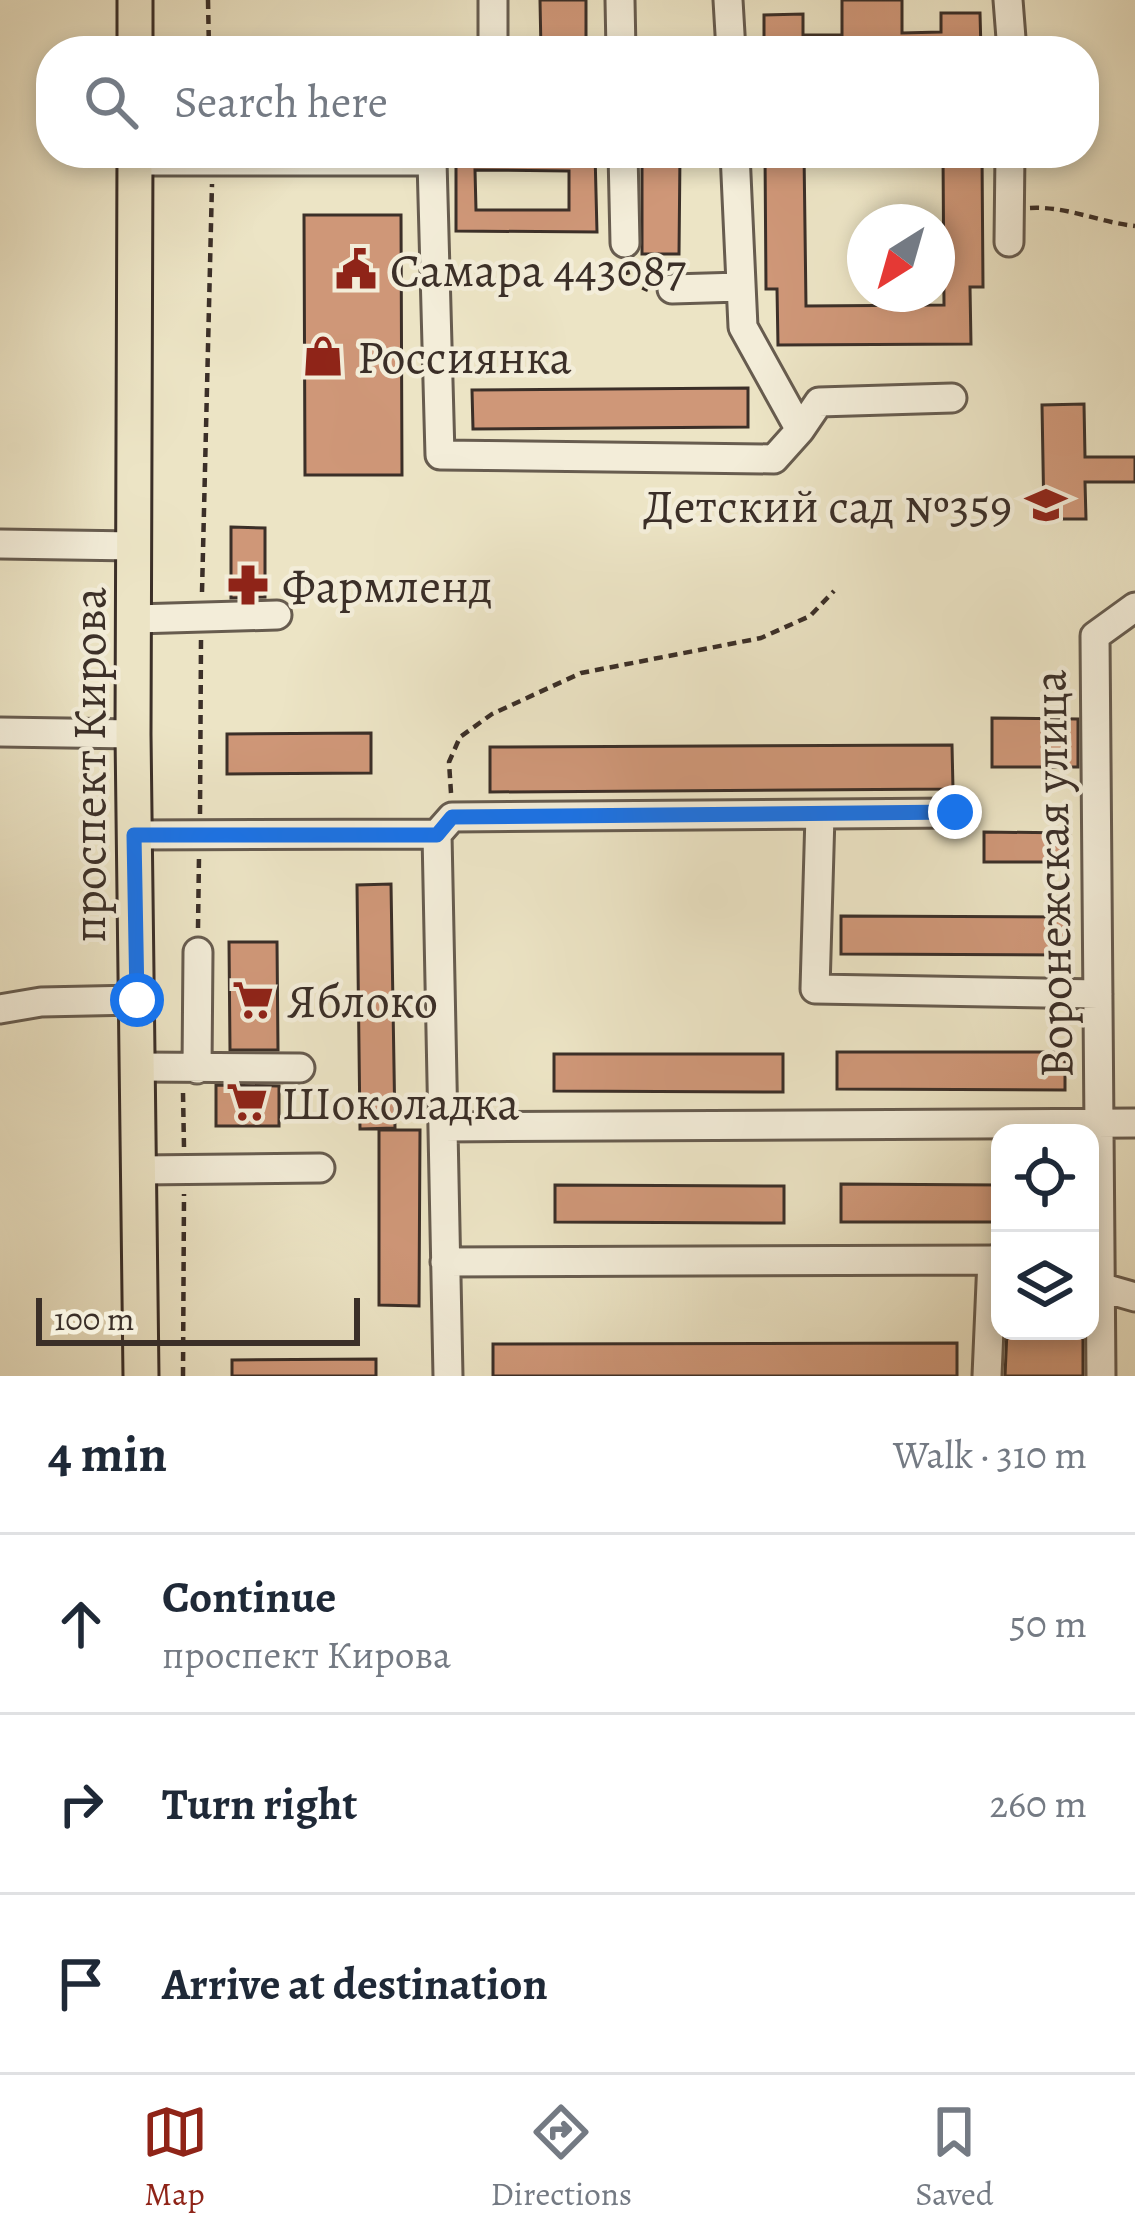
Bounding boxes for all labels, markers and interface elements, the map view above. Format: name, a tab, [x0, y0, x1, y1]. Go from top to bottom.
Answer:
search box	[36, 36, 1099, 168]
icon: search	[78, 69, 144, 135]
text: Search here	[174, 71, 388, 133]
north arrow	[847, 204, 955, 312]
place label: Самара 443087	[390, 237, 687, 303]
public building icon: Самара 443087	[333, 246, 379, 292]
place label: Россиянка	[357, 324, 572, 390]
shop icon: Россиянка	[300, 333, 346, 379]
place label: Детский сад №359	[643, 473, 1012, 539]
school or university icon: Детский сад №359	[1023, 482, 1069, 528]
place label: Фармленд	[282, 553, 493, 619]
pharmacy icon: Фармленд	[225, 562, 271, 608]
street label: проспект Кирова	[56, 587, 122, 943]
street label: Воронежская улица	[1016, 669, 1090, 1079]
route end	[928, 785, 982, 839]
place label: Яблоко	[287, 968, 438, 1034]
route start	[110, 973, 164, 1027]
supermarket icon: Яблоко	[230, 977, 276, 1023]
place label: Шоколадка	[281, 1070, 519, 1136]
supermarket icon: Шоколадка	[224, 1079, 270, 1125]
map controls	[991, 1124, 1099, 1340]
button: locate	[991, 1124, 1099, 1232]
button: layers	[991, 1232, 1099, 1340]
scale bar	[36, 1292, 360, 1345]
text: 100 m	[54, 1296, 134, 1341]
text: 4 min	[48, 1419, 167, 1489]
text: Walk · 310 m	[893, 1428, 1087, 1481]
text: Continue	[162, 1566, 336, 1628]
icon: ahead	[48, 1591, 114, 1657]
text: 50 m	[1009, 1597, 1087, 1650]
text: проспект Кирова	[162, 1628, 451, 1681]
icon: right	[48, 1771, 114, 1837]
text: Turn right	[162, 1773, 357, 1835]
text: 260 m	[989, 1777, 1087, 1830]
icon: arrive	[48, 1951, 114, 2017]
text: Arrive at destination	[162, 1953, 548, 2015]
tab: Map	[142, 2099, 208, 2216]
tab: Directions	[491, 2099, 632, 2216]
tab: Saved	[915, 2099, 993, 2216]

